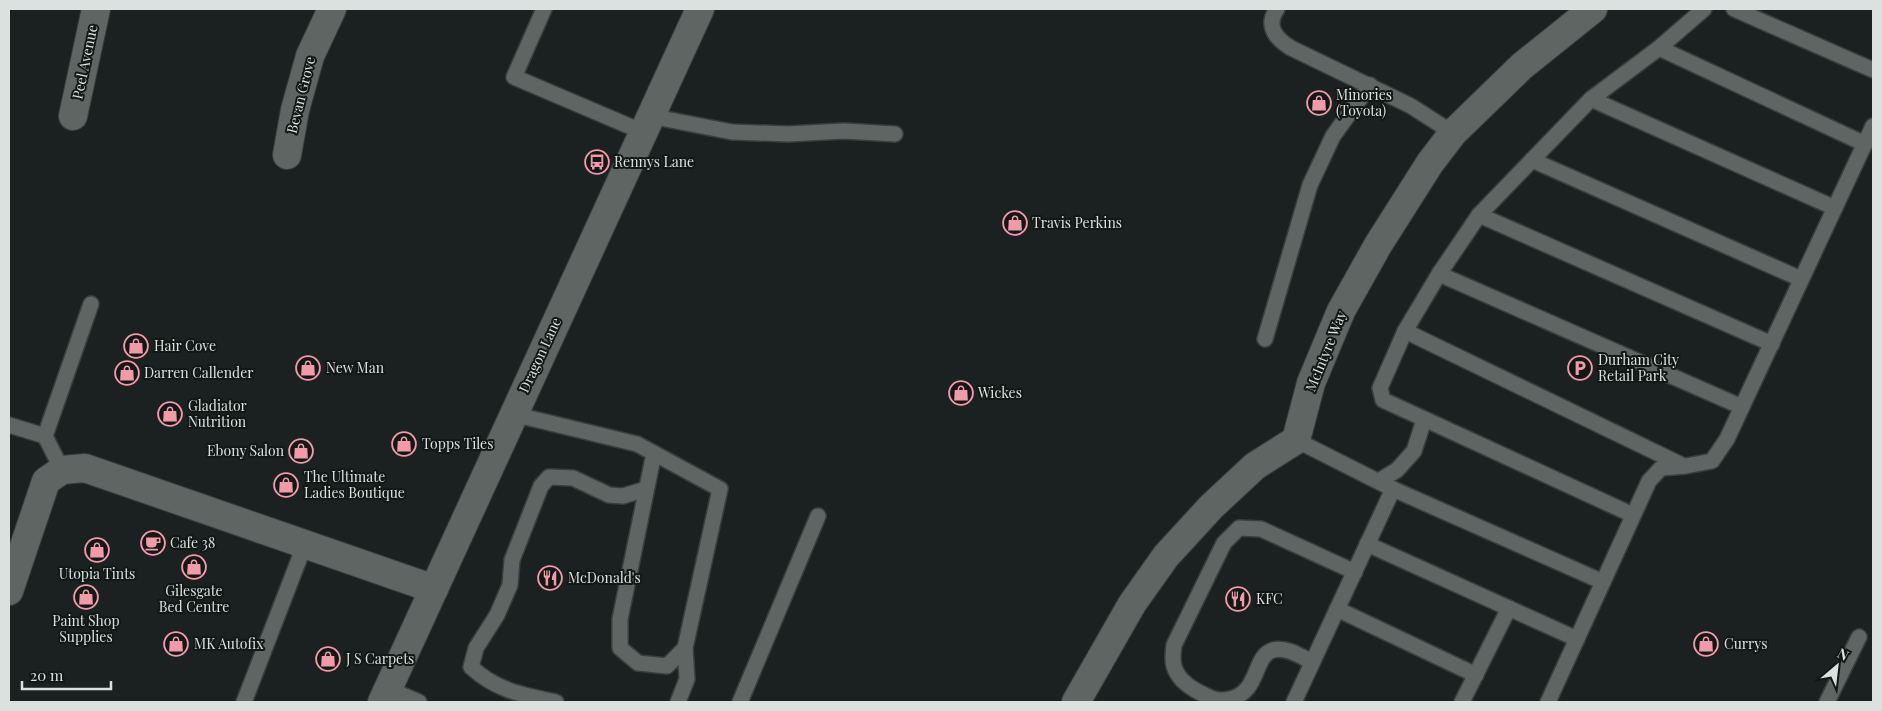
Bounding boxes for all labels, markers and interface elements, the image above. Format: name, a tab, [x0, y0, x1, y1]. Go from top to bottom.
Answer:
street label: Peel Avenue	[67, 23, 102, 101]
street label: Bevan Grove	[282, 54, 319, 135]
place label: Minories (Toyota)	[1336, 85, 1392, 120]
shop icon: Minories (Toyota)	[1306, 90, 1332, 116]
bus stop icon: Rennys Lane	[584, 149, 610, 175]
place label: Rennys Lane	[614, 152, 694, 171]
shop icon: Travis Perkins	[1002, 210, 1028, 236]
place label: Travis Perkins	[1032, 213, 1122, 232]
street label: McIntyre Way	[1301, 307, 1350, 394]
street label: Dragon Lane	[514, 314, 565, 395]
shop icon: Hair Cove	[123, 333, 149, 359]
place label: Hair Cove	[154, 336, 216, 355]
place label: Durham City Retail Park	[1598, 350, 1679, 385]
shop icon: New Man	[295, 355, 321, 381]
parking icon: Durham City Retail Park	[1567, 355, 1593, 381]
place label: New Man	[326, 358, 385, 377]
shop icon: Darren Callender	[114, 360, 140, 386]
place label: Darren Callender	[144, 363, 254, 382]
shop icon: Wickes	[948, 380, 974, 406]
place label: Wickes	[977, 383, 1022, 402]
place label: Gladiator Nutrition	[188, 396, 248, 431]
shop icon: Gladiator Nutrition	[157, 401, 183, 427]
shop icon: Topps Tiles	[391, 431, 417, 457]
place label: Topps Tiles	[422, 434, 493, 453]
shop icon: Ebony Salon	[288, 438, 314, 464]
place label: Ebony Salon	[207, 441, 285, 460]
place label: The Ultimate Ladies Boutique	[304, 467, 405, 502]
shop icon: The Ultimate Ladies Boutique	[273, 472, 299, 498]
cafe icon: Cafe 38	[140, 530, 166, 556]
place label: Cafe 38	[170, 533, 215, 552]
shop icon: Utopia Tints	[84, 537, 110, 563]
shop icon: Gilesgate Bed Centre	[181, 554, 207, 580]
place label: Utopia Tints	[59, 564, 135, 583]
restaurant icon: McDonald's	[537, 565, 563, 591]
place label: McDonald's	[568, 568, 641, 587]
place label: Gilesgate Bed Centre	[159, 581, 229, 616]
shop icon: Paint Shop Supplies	[73, 584, 99, 610]
restaurant icon: KFC	[1225, 586, 1251, 612]
place label: KFC	[1256, 589, 1283, 608]
place label: Paint Shop Supplies	[52, 611, 120, 646]
shop icon: MK Autofix	[163, 631, 189, 657]
shop icon: Currys	[1693, 631, 1719, 657]
place label: MK Autofix	[194, 634, 264, 653]
place label: Currys	[1724, 634, 1767, 653]
north arrow	[1812, 641, 1862, 691]
text: N	[1834, 643, 1852, 665]
shop icon: J S Carpets	[315, 646, 341, 672]
place label: J S Carpets	[345, 649, 414, 668]
scale bar	[22, 658, 111, 690]
text: 20 m	[30, 665, 64, 685]

